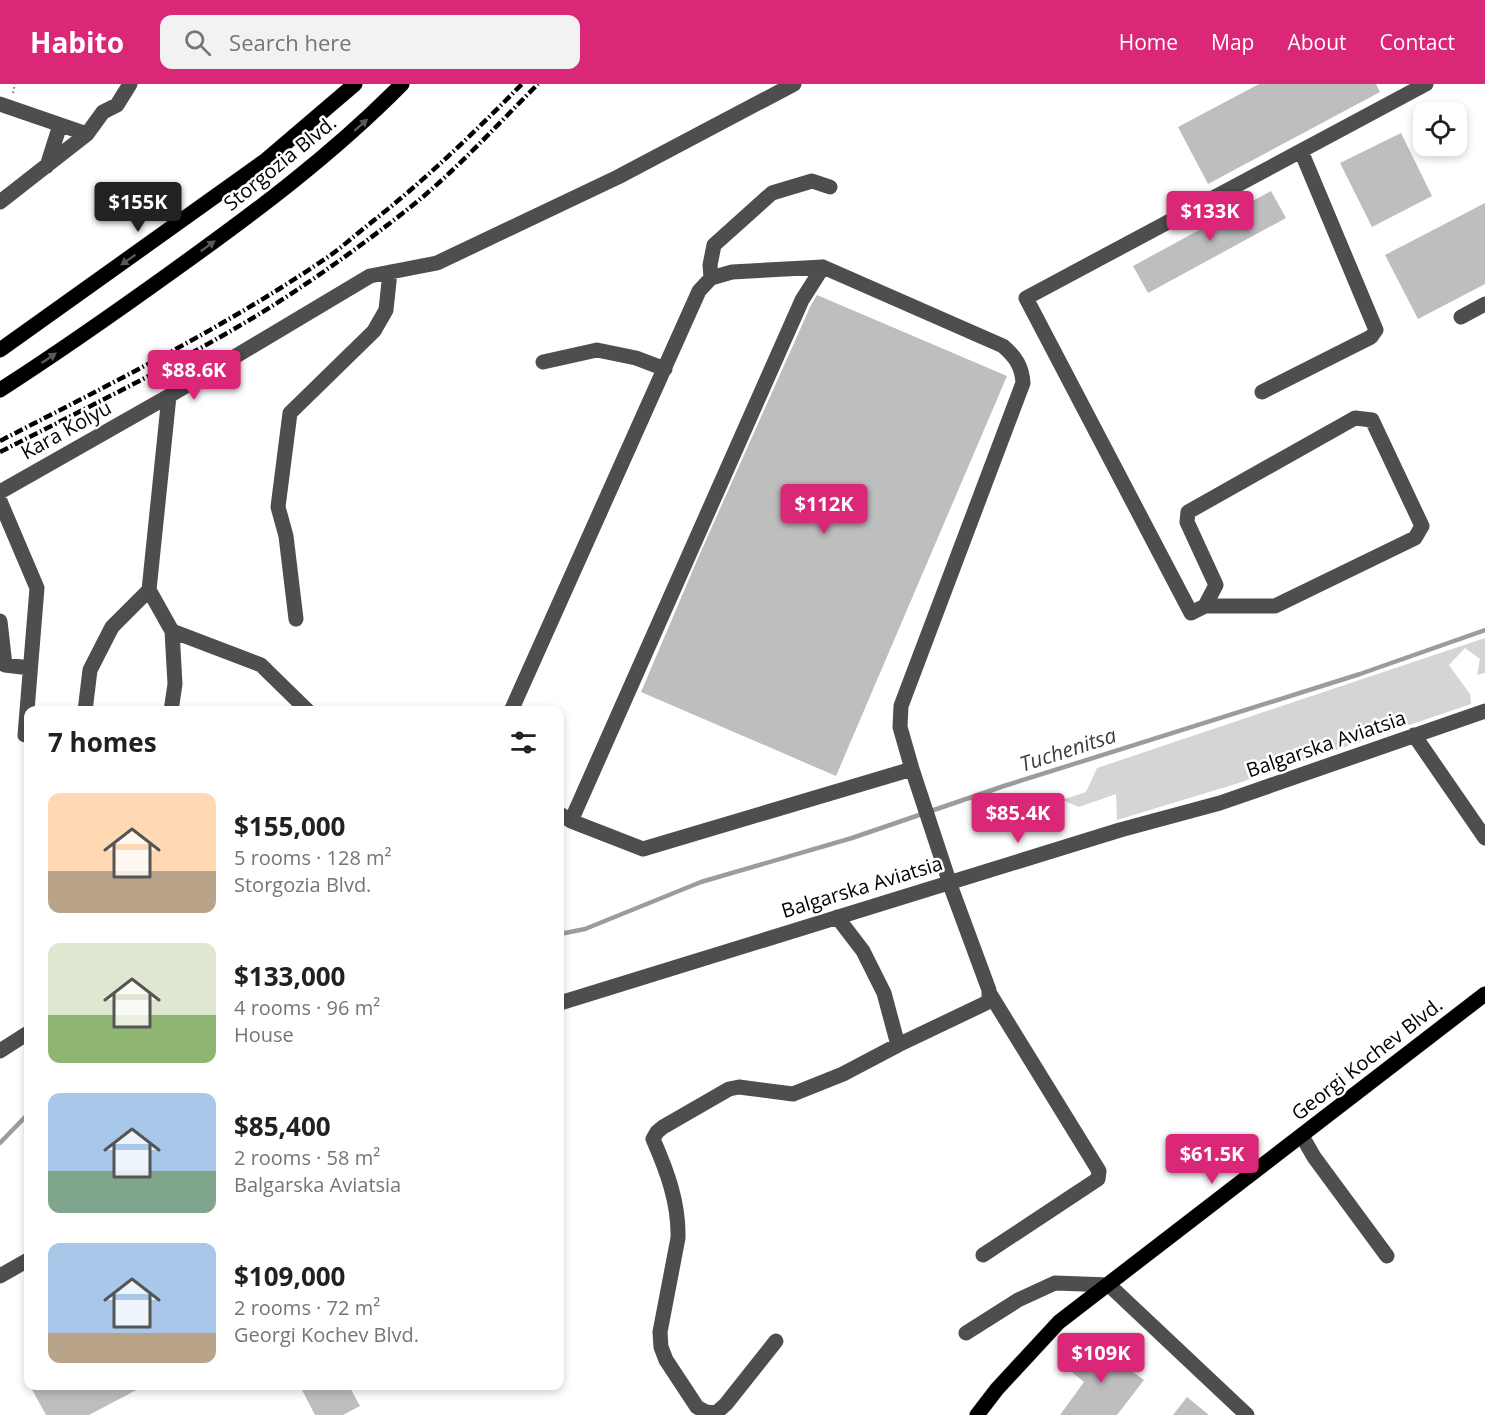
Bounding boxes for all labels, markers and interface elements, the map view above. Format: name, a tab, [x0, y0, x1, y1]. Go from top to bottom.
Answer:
search box	[160, 15, 580, 69]
text: Habito	[30, 23, 124, 61]
icon: search	[181, 26, 214, 59]
text: Search here	[229, 27, 352, 57]
text: Home	[1119, 28, 1178, 56]
text: Map	[1211, 28, 1254, 56]
text: About	[1287, 28, 1347, 56]
text: Contact	[1380, 28, 1455, 56]
map controls	[1413, 102, 1467, 156]
button: locate	[1413, 102, 1467, 156]
street label: Storgozia Blvd.	[218, 109, 342, 216]
one-way arrow	[353, 119, 368, 132]
pin: $155K	[96, 182, 180, 233]
text: $155K	[108, 188, 168, 215]
pin: $133K	[1168, 191, 1252, 242]
text: $133K	[1180, 197, 1240, 224]
one-way arrow	[201, 240, 216, 252]
one-way arrow	[120, 254, 136, 266]
pin: $88.6K	[145, 350, 243, 401]
one-way arrow	[41, 353, 57, 364]
text: $88.6K	[162, 356, 226, 383]
street label: Kara Kolyu	[16, 394, 116, 465]
pin: $112K	[782, 484, 866, 535]
text: $112K	[794, 490, 854, 517]
street label: Balgarska Aviatsia	[1242, 704, 1409, 784]
water label: Tuchenitsa	[1016, 720, 1120, 778]
text: 7 homes	[48, 724, 157, 760]
icon: filters	[507, 726, 540, 759]
pin: $85.4K	[969, 793, 1067, 844]
text: $85.4K	[986, 799, 1050, 826]
text: $155,000	[234, 808, 345, 844]
icon: home	[96, 817, 168, 889]
text: 5 rooms · 128 m²	[234, 844, 392, 871]
street label: Balgarska Aviatsia	[778, 849, 946, 924]
text: Storgozia Blvd.	[234, 871, 371, 898]
text: $133,000	[234, 958, 345, 994]
icon: home	[96, 967, 168, 1039]
street label: Georgi Kochev Blvd.	[1285, 991, 1448, 1126]
text: 4 rooms · 96 m²	[234, 994, 380, 1021]
text: House	[234, 1021, 294, 1048]
text: $85,400	[234, 1108, 331, 1144]
icon: home	[96, 1117, 168, 1189]
pin: $61.5K	[1163, 1134, 1261, 1185]
text: $61.5K	[1180, 1140, 1244, 1167]
text: 2 rooms · 58 m²	[234, 1144, 380, 1171]
text: Balgarska Aviatsia	[234, 1171, 401, 1198]
text: $109,000	[234, 1258, 345, 1294]
icon: home	[96, 1267, 168, 1339]
text: 2 rooms · 72 m²	[234, 1294, 380, 1321]
text: Georgi Kochev Blvd.	[234, 1321, 419, 1348]
pin: $109K	[1059, 1333, 1143, 1384]
text: $109K	[1071, 1339, 1131, 1366]

